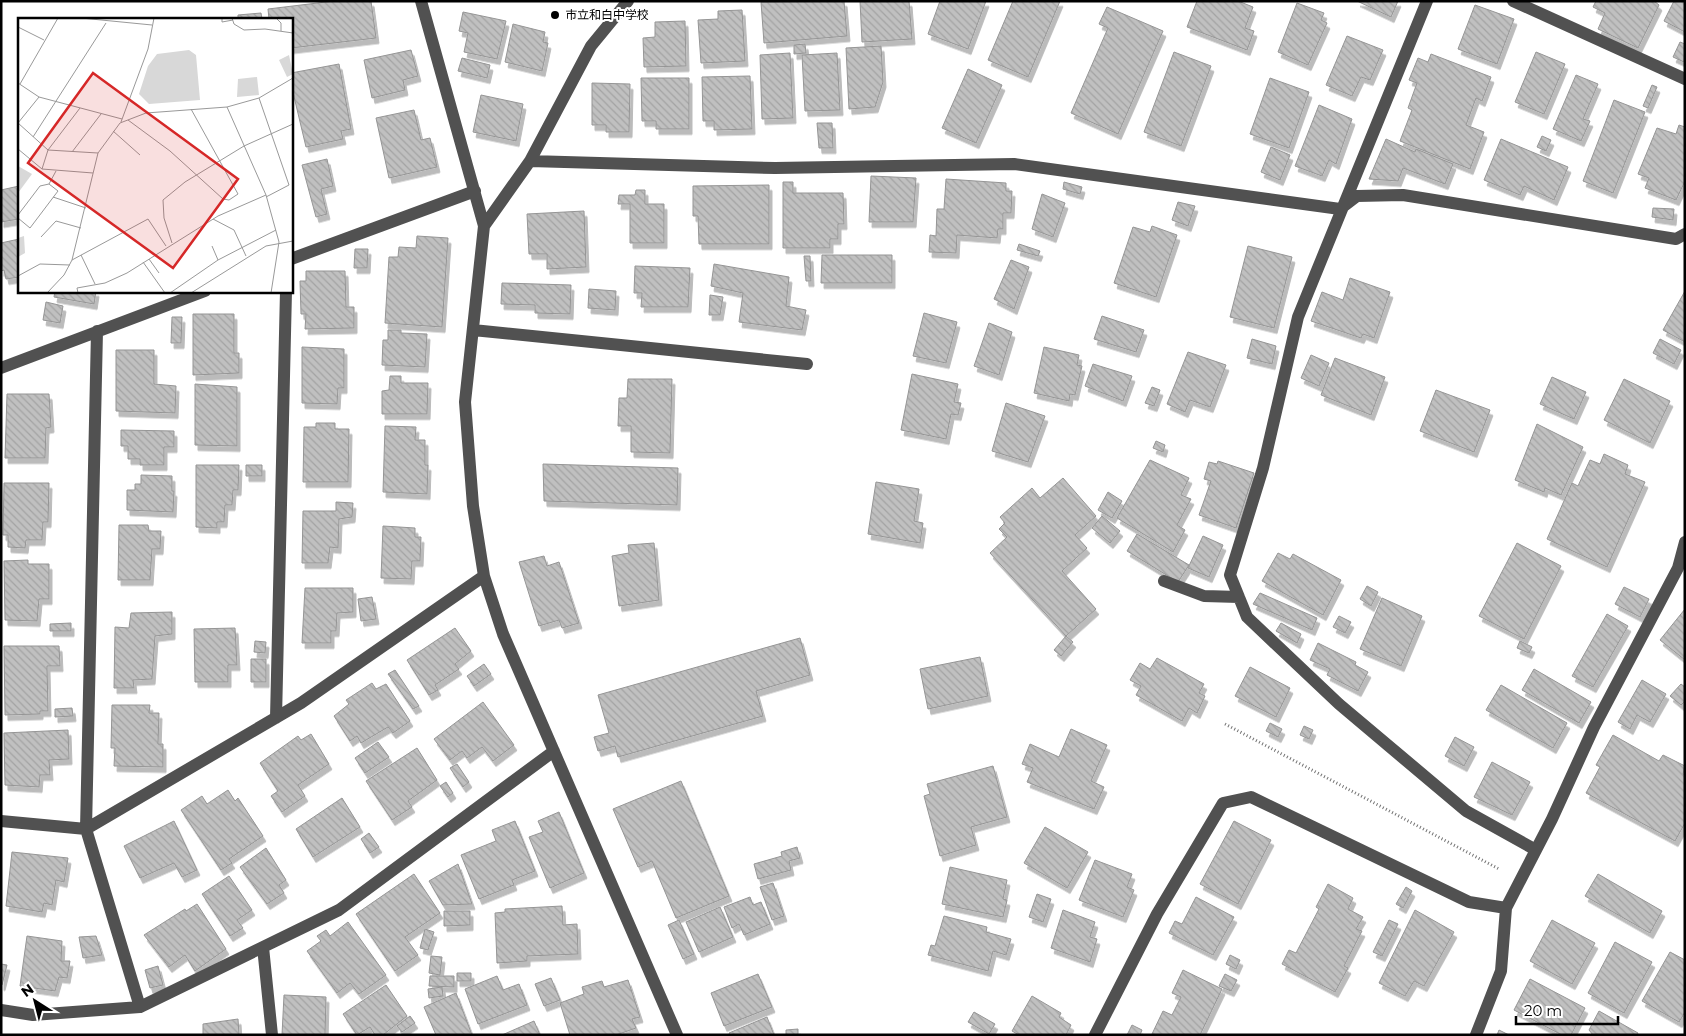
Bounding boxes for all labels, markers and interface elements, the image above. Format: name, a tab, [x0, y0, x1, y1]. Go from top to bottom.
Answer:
place label: 市立和白中学校	[565, 7, 649, 22]
marker: 市立和白中学校	[549, 9, 561, 21]
inset map	[18, 18, 292, 292]
north arrow	[10, 976, 60, 1026]
text: N	[17, 980, 37, 1001]
scale bar	[1516, 994, 1618, 1026]
text: 20 m	[1524, 1001, 1562, 1020]

